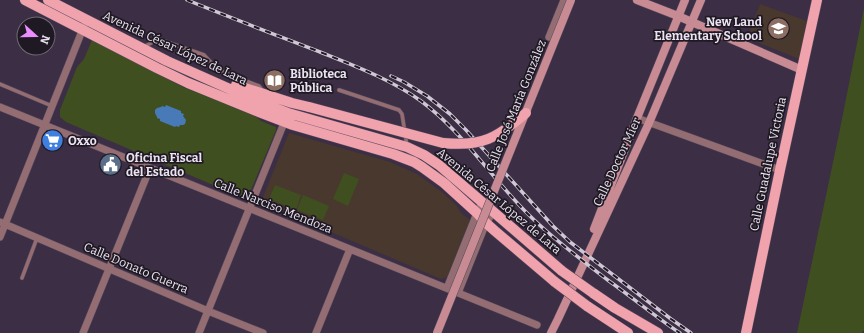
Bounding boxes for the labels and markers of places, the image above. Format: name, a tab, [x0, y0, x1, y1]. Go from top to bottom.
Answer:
place label: New Land Elementary School	[654, 15, 763, 43]
school or university icon: New Land Elementary School	[765, 16, 791, 42]
place label: Biblioteca Pública	[290, 67, 347, 95]
library icon: Biblioteca Pública	[262, 68, 288, 94]
supermarket icon: Oxxo	[39, 128, 65, 154]
place label: Oxxo	[68, 134, 97, 148]
place label: Oficina Fiscal del Estado	[126, 151, 203, 179]
public building icon: Oficina Fiscal del Estado	[98, 152, 124, 178]

